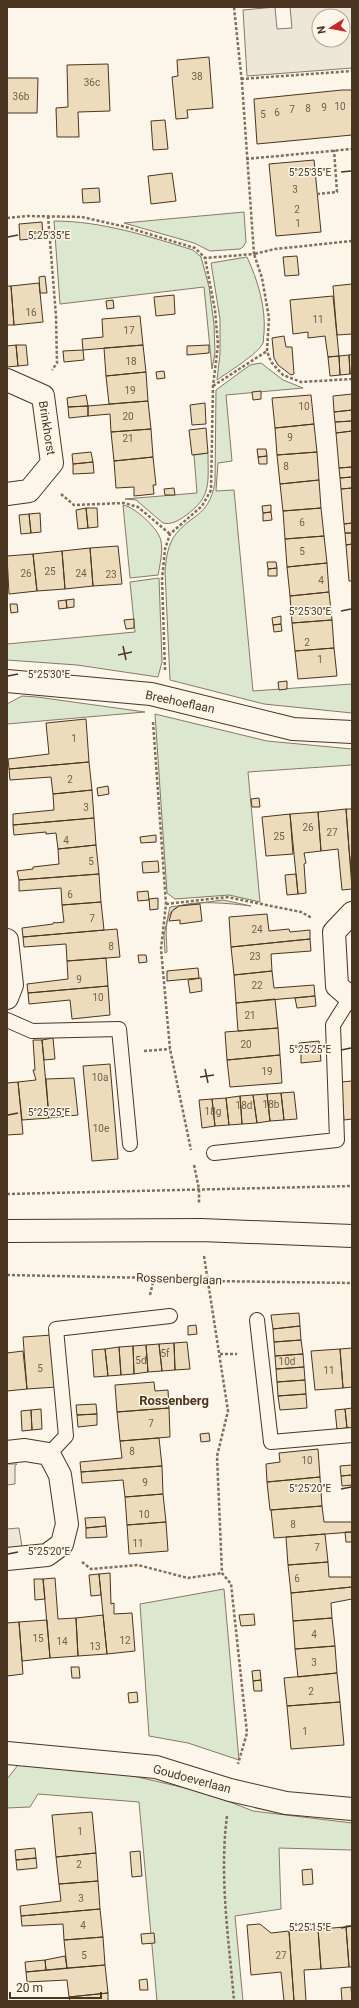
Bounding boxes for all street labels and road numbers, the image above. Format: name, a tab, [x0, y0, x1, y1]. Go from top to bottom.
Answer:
street label: Brinkhorst	[36, 400, 58, 456]
street label: Breehoeflaan	[144, 688, 216, 716]
street label: Rossenberglaan	[136, 1271, 222, 1287]
street label: Goudoeverlaan	[151, 1762, 233, 1796]

